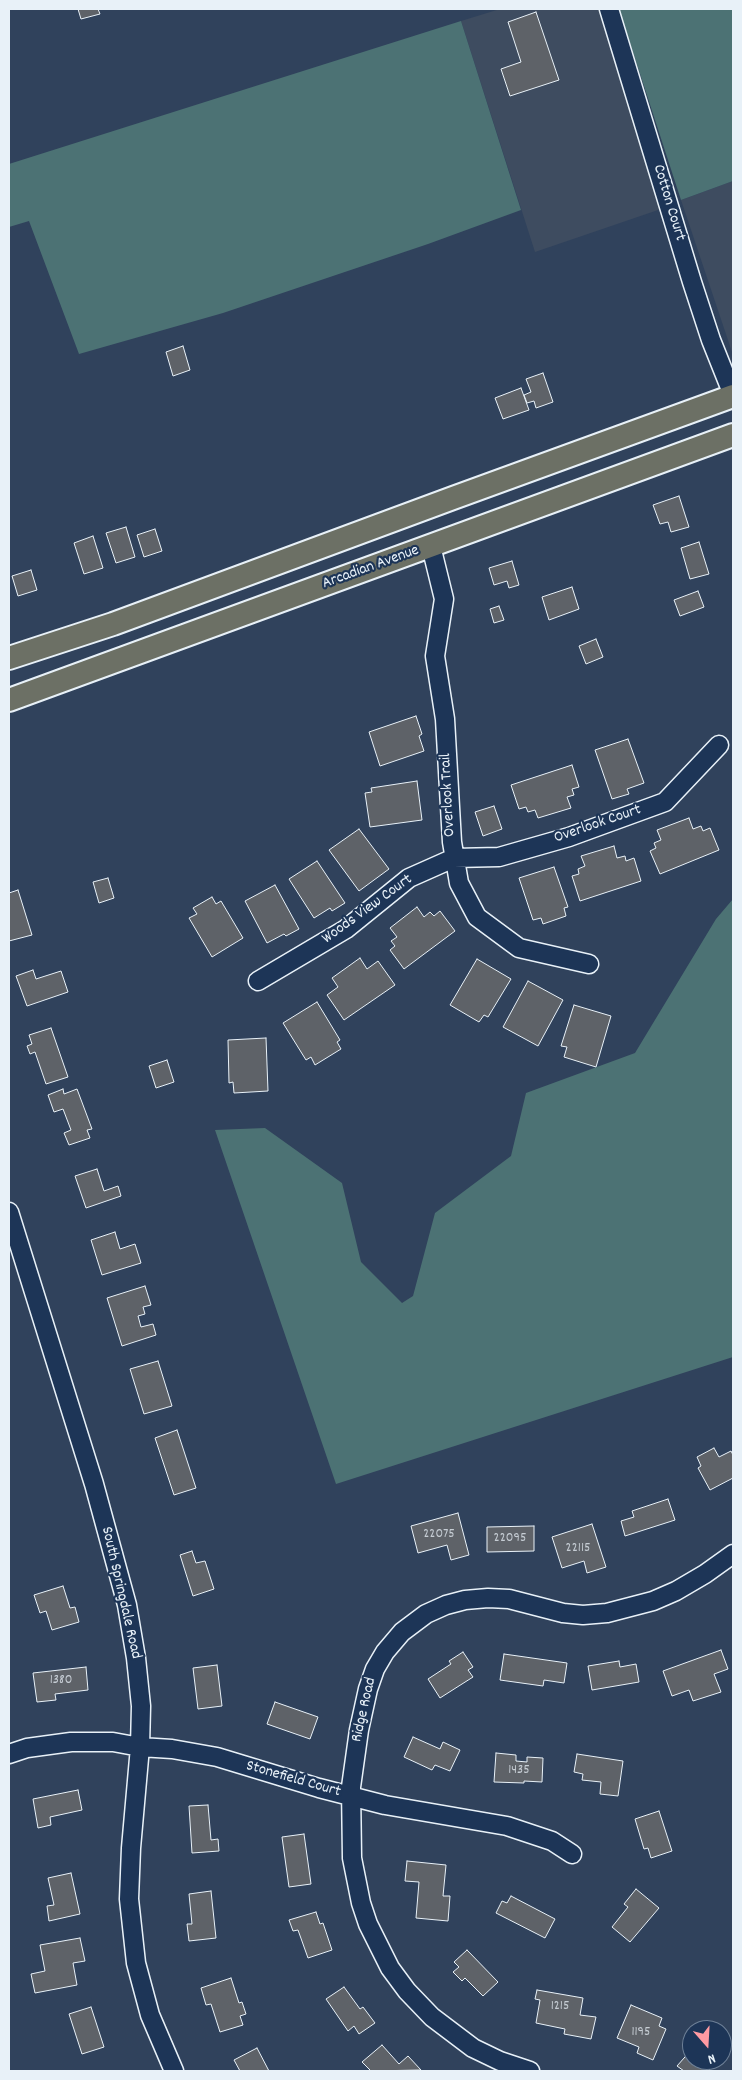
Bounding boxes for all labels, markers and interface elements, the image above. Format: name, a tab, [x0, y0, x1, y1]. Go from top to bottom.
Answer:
street label: Cotton Court	[647, 163, 689, 243]
street label: Arcadian Avenue	[320, 542, 422, 594]
street label: Overlook Trail	[437, 753, 461, 837]
street label: Overlook Court	[552, 801, 644, 849]
street label: Woods View Court	[319, 871, 417, 949]
street label: South Springdale Road	[95, 1525, 145, 1661]
house number: 22075	[423, 1527, 455, 1543]
house number: 22095	[494, 1531, 526, 1547]
house number: 22115	[566, 1541, 590, 1557]
house number: 1380	[50, 1673, 72, 1689]
street label: Ridge Road	[348, 1676, 382, 1744]
street label: Stonefield Court	[243, 1757, 343, 1803]
house number: 1435	[508, 1763, 530, 1779]
house number: 1215	[551, 1999, 569, 2015]
north arrow	[682, 2020, 732, 2070]
house number: 1195	[631, 2025, 651, 2041]
text: N	[705, 2048, 718, 2069]

